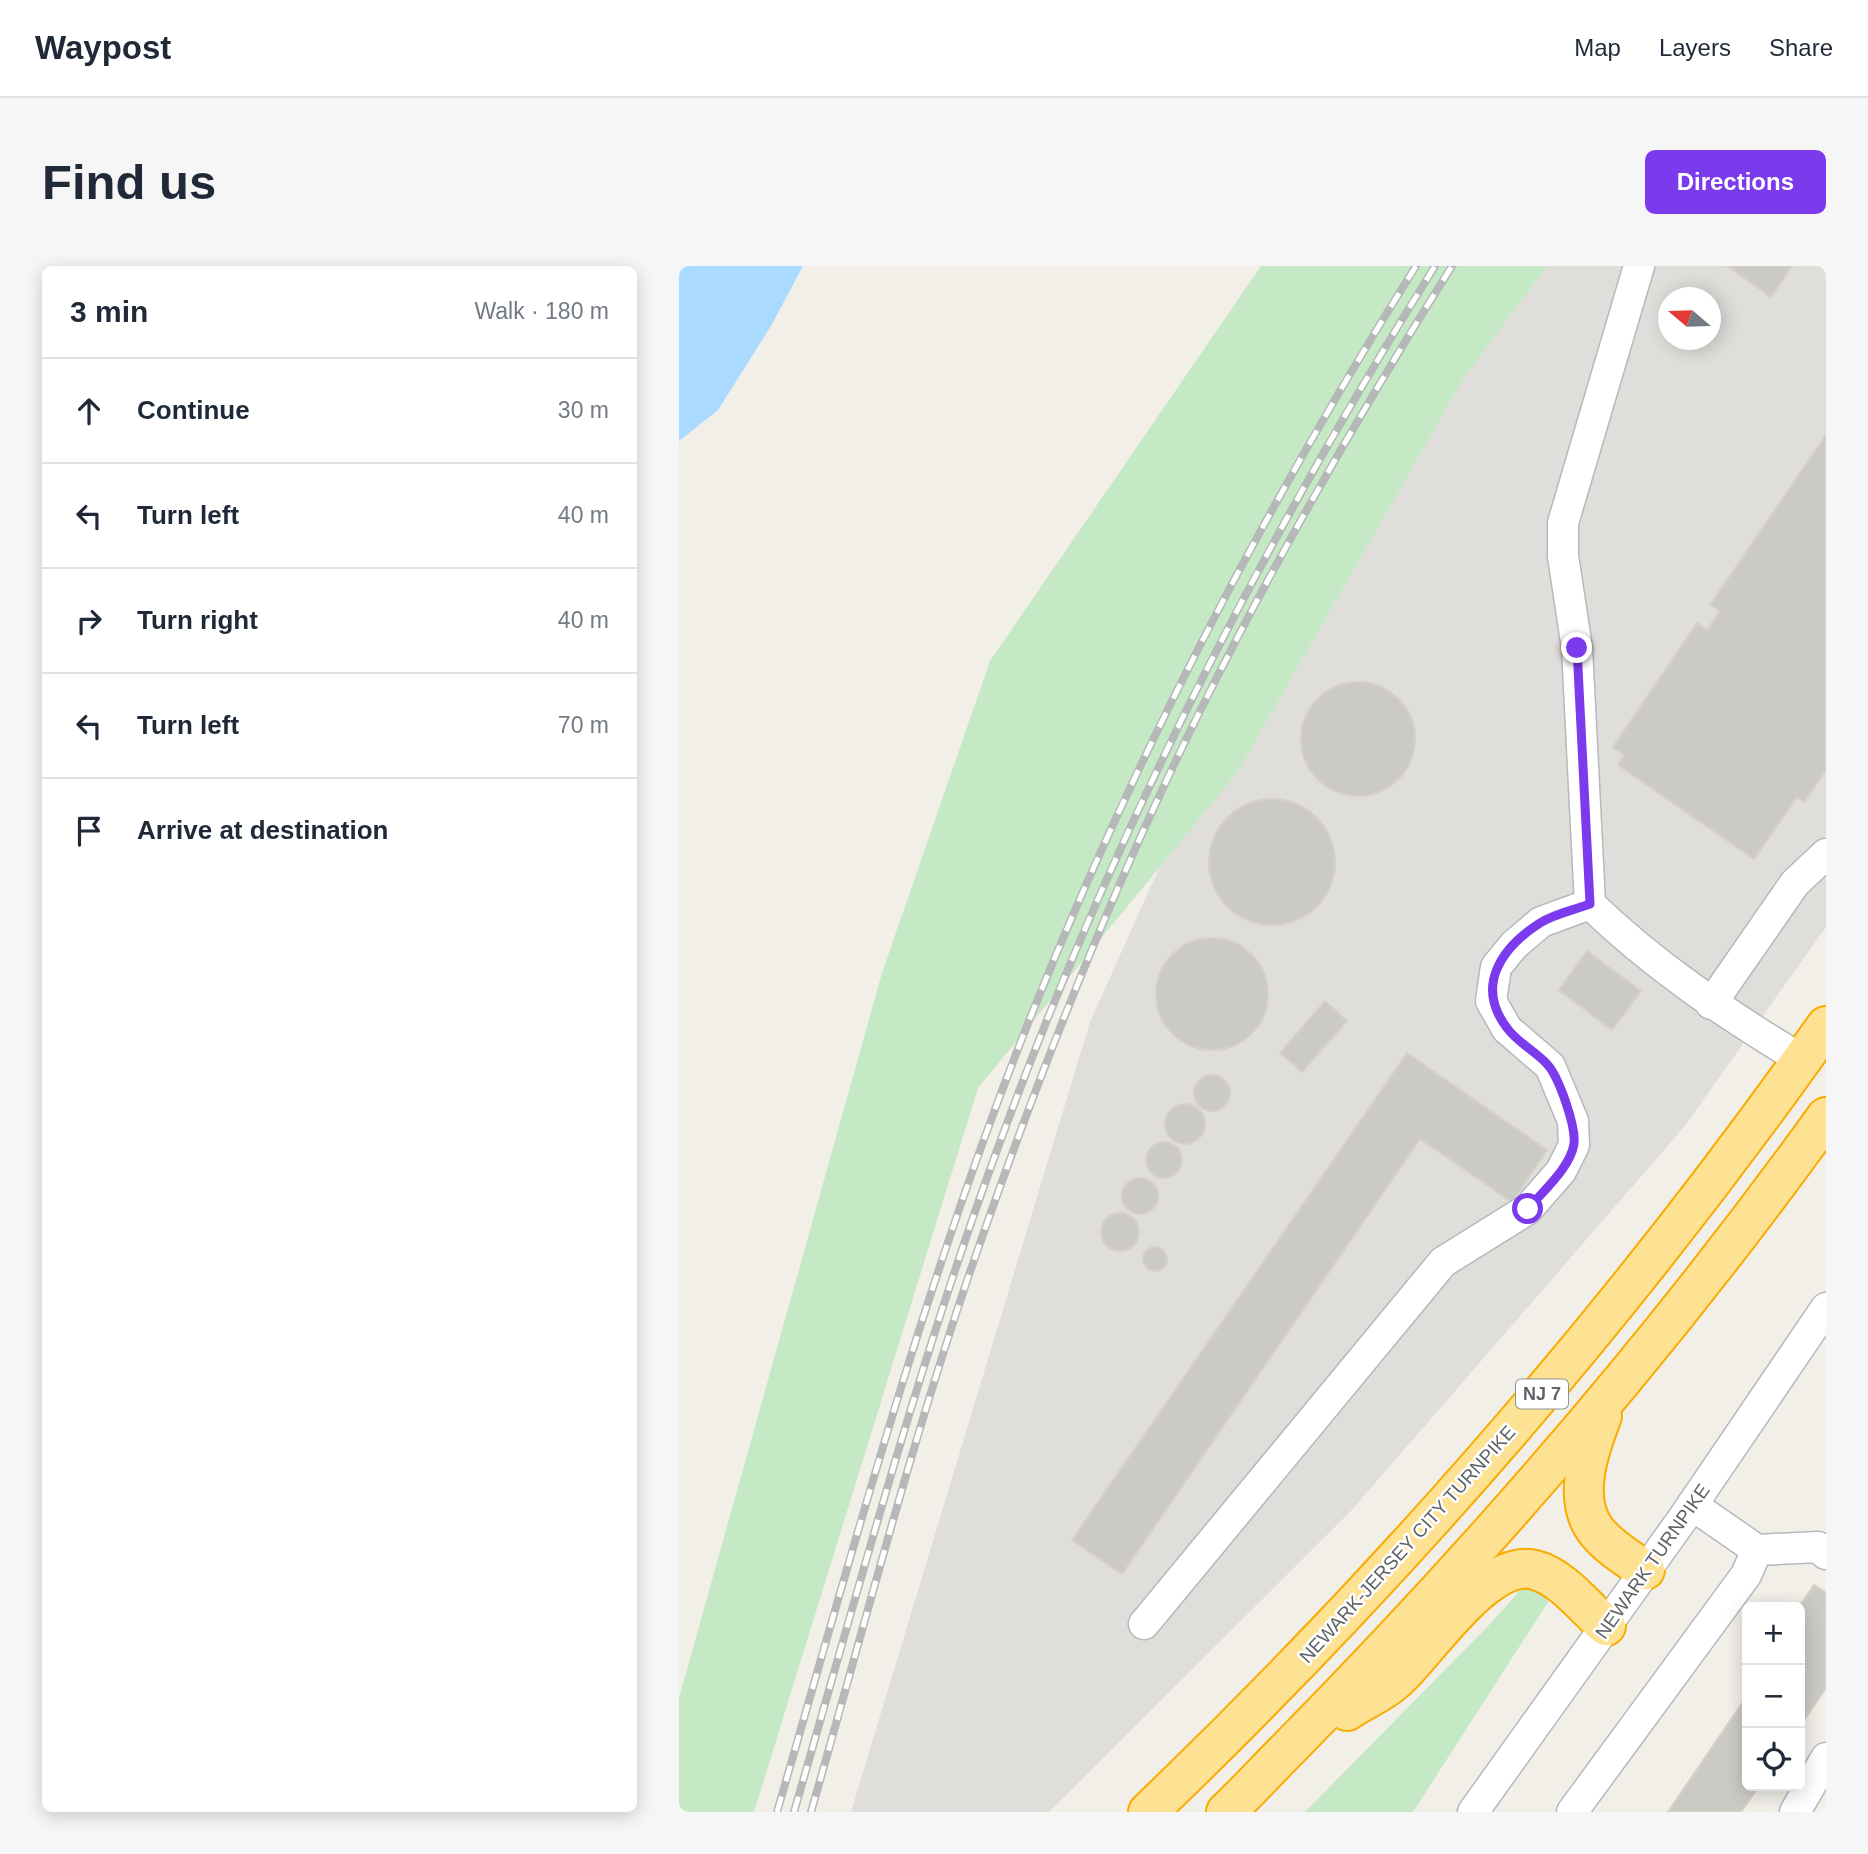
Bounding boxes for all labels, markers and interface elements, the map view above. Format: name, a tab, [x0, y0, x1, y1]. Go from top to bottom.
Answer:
text: Waypost	[35, 29, 171, 66]
text: Map	[1574, 34, 1621, 61]
text: Layers	[1659, 34, 1731, 61]
text: Share	[1769, 34, 1833, 61]
button: Directions	[1645, 150, 1826, 214]
text: Find us	[42, 155, 216, 209]
north arrow	[1658, 287, 1721, 350]
text: 3 min	[70, 295, 148, 328]
text: Walk · 180 m	[474, 298, 609, 324]
icon: ahead	[70, 392, 108, 430]
text: Continue	[137, 395, 250, 425]
text: 30 m	[558, 397, 609, 423]
icon: left	[70, 497, 108, 535]
text: Turn left	[137, 500, 239, 530]
text: 40 m	[558, 502, 609, 528]
icon: right	[70, 602, 108, 640]
text: Turn right	[137, 605, 258, 635]
text: 40 m	[558, 607, 609, 633]
route end	[1561, 632, 1592, 663]
icon: left	[70, 707, 108, 745]
text: Turn left	[137, 710, 239, 740]
text: 70 m	[558, 712, 609, 738]
icon: arrive	[70, 812, 108, 850]
text: Arrive at destination	[137, 815, 388, 845]
route start	[1512, 1193, 1543, 1224]
road number: NJ 7	[1516, 1380, 1568, 1408]
street label: NEWARK-JERSEY CITY TURNPIKE	[1295, 1421, 1519, 1667]
street label: NEWARK TURNPIKE	[1591, 1480, 1714, 1643]
map controls	[1742, 1602, 1805, 1791]
button: +	[1742, 1602, 1805, 1665]
button: −	[1742, 1665, 1805, 1728]
button: locate	[1742, 1728, 1805, 1791]

